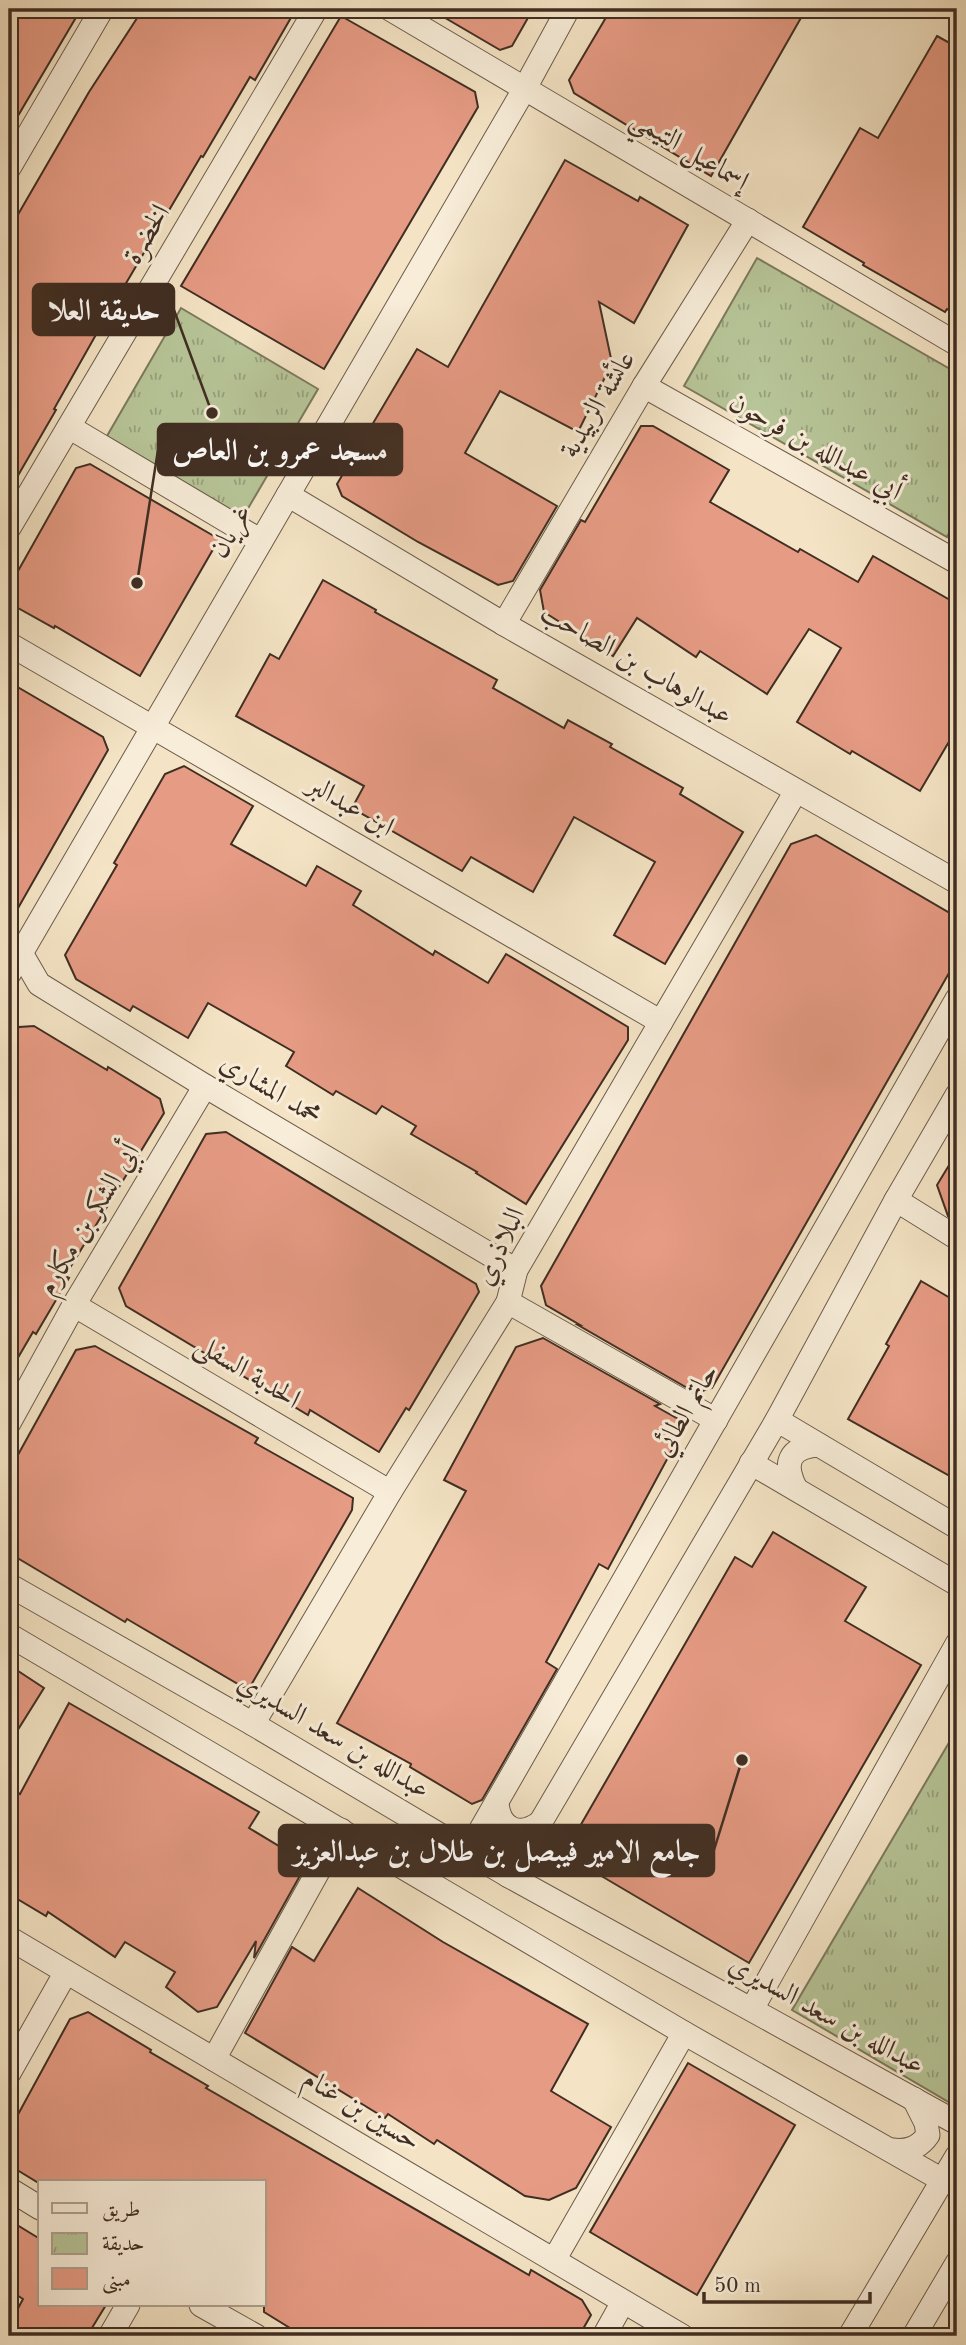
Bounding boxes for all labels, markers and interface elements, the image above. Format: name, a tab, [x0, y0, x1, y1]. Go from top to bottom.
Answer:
street label: إسماعيل التيمي	[620, 105, 754, 207]
street label: الخضرة	[120, 200, 178, 271]
callout: حديقة العلا	[33, 284, 174, 335]
text: حديقة العلا	[48, 297, 160, 328]
street label: عائشة الزبيدية	[552, 344, 643, 464]
street label: أبي عبدالله بن فرحون	[721, 382, 911, 513]
callout: مسجد عمرو بن العاص	[158, 424, 402, 475]
text: مسجد عمرو بن العاص	[172, 436, 388, 469]
street label: غريان	[206, 500, 261, 565]
street label: عبدالوهاب بن الصاحب	[535, 599, 737, 732]
street label: ابن عبدالبر	[299, 770, 398, 844]
street label: محمد المشاري	[212, 1049, 325, 1136]
street label: أبي الشكر بن مكارم	[27, 1135, 153, 1305]
street label: البلاذري	[471, 1204, 537, 1293]
street label: الحدبة السفلى	[188, 1331, 304, 1418]
street label: حاتم الطائي	[647, 1359, 731, 1466]
street label: عبدالله بن سعد السديري	[229, 1669, 434, 1810]
callout: جامع الامير فيبصل بن طلال بن عبدالعزيز	[279, 1825, 714, 1876]
text: جامع الامير فيبصل بن طلال بن عبدالعزيز	[290, 1837, 701, 1878]
street label: عبدالله بن سعد السديري	[721, 1951, 928, 2086]
street label: حسين بن غنام	[293, 2065, 425, 2164]
legend	[38, 2180, 266, 2306]
text: طريق	[102, 2200, 140, 2222]
text: حديقة	[102, 2234, 145, 2256]
scale bar	[704, 2261, 870, 2305]
text: مبنى	[102, 2270, 131, 2294]
text: 50 m	[714, 2276, 761, 2297]

